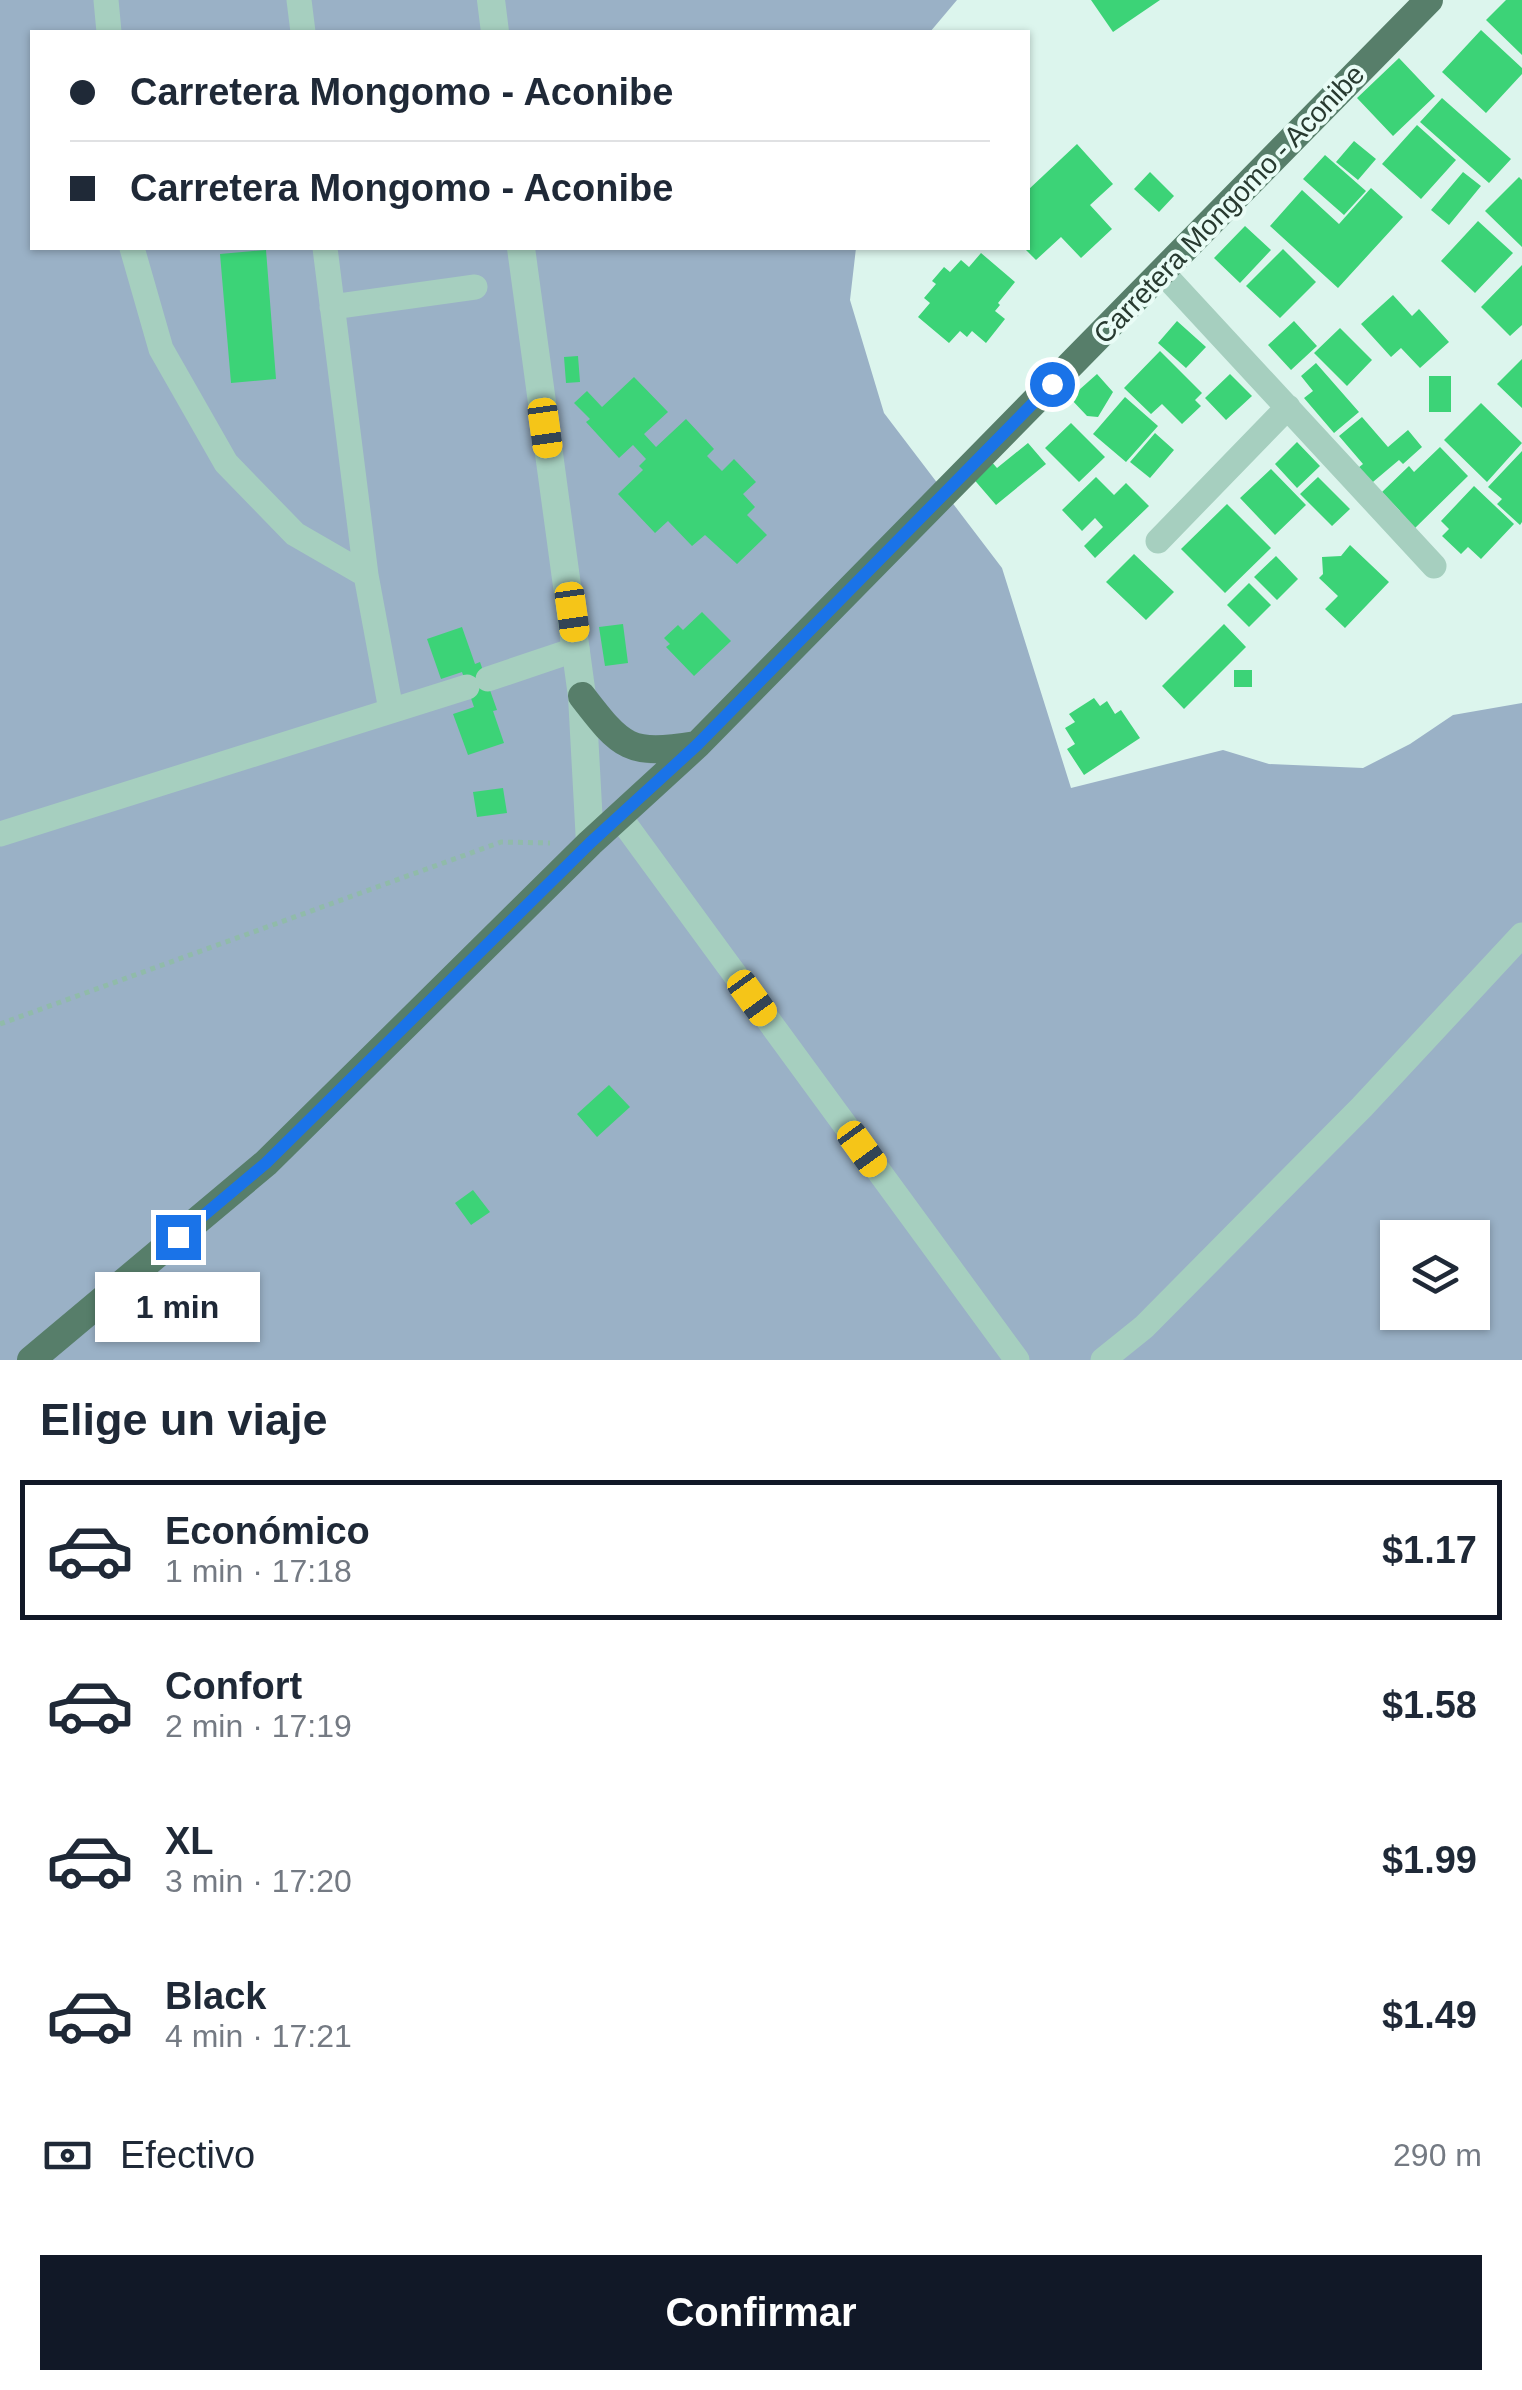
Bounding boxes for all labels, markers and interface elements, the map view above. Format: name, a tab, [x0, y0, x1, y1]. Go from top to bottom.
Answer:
street label: Carretera Mongomo - Aconibe	[1088, 58, 1370, 350]
text: Carretera Mongomo - Aconibe	[130, 71, 673, 113]
text: Carretera Mongomo - Aconibe	[130, 167, 673, 209]
route start	[1030, 362, 1075, 407]
car	[526, 396, 564, 460]
car	[553, 580, 591, 644]
car	[722, 965, 782, 1031]
car	[832, 1116, 892, 1182]
route end	[156, 1215, 201, 1260]
map controls	[1380, 1220, 1490, 1330]
button: layers	[1380, 1220, 1490, 1330]
callout: 1 min	[96, 1272, 260, 1342]
text: 1 min	[136, 1289, 219, 1325]
text: Elige un viaje	[40, 1394, 328, 1445]
icon: car	[45, 1505, 135, 1595]
text: Económico	[165, 1510, 370, 1552]
text: $1.17	[1382, 1529, 1477, 1571]
text: 1 min · 17:18	[165, 1553, 352, 1589]
icon: car	[45, 1660, 135, 1750]
text: Confort	[165, 1665, 302, 1707]
text: $1.58	[1382, 1684, 1477, 1726]
text: 2 min · 17:19	[165, 1708, 352, 1744]
icon: car	[45, 1815, 135, 1905]
text: XL	[165, 1820, 214, 1862]
text: $1.99	[1382, 1839, 1477, 1881]
text: 3 min · 17:20	[165, 1863, 352, 1899]
icon: car	[45, 1970, 135, 2060]
text: Black	[165, 1975, 266, 2017]
text: $1.49	[1382, 1994, 1477, 2036]
text: 4 min · 17:21	[165, 2018, 352, 2054]
icon: cash	[40, 2128, 95, 2183]
text: Efectivo	[120, 2134, 255, 2176]
text: 290 m	[1393, 2137, 1482, 2173]
button: Confirmar	[40, 2255, 1482, 2370]

